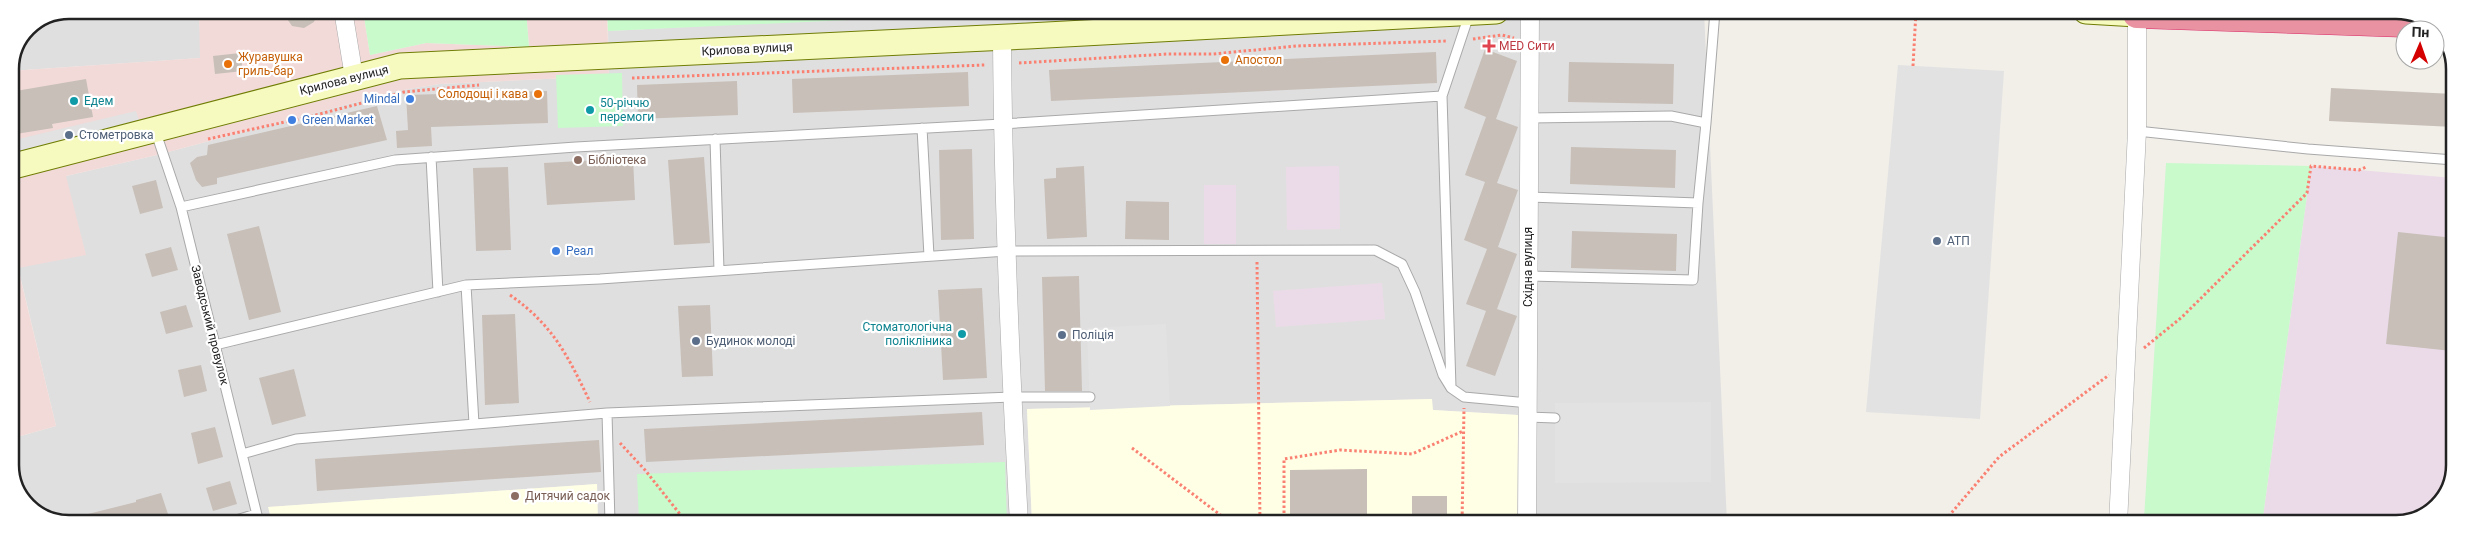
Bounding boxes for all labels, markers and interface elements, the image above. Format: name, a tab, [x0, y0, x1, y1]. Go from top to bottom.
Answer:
north arrow	[2395, 20, 2445, 70]
text: Пн	[2411, 24, 2430, 40]
place label: MED Сити	[1499, 39, 1555, 53]
street label: Крилова вулиця	[701, 40, 793, 58]
marker: MED Сити	[1483, 40, 1495, 52]
place label: Журавушка гриль-бар	[238, 50, 303, 78]
place label: Апостол	[1235, 53, 1282, 67]
marker: Апостол	[1219, 54, 1231, 66]
marker: Журавушка гриль-бар	[222, 58, 234, 70]
street label: Крилова вулиця	[298, 62, 390, 98]
place label: Солодощі і кава	[438, 87, 528, 101]
marker: Солодощі і кава	[532, 88, 544, 100]
place label: Mindal	[364, 92, 400, 106]
marker: Mindal	[404, 93, 416, 105]
place label: Едем	[84, 94, 113, 108]
marker: Едем	[68, 95, 80, 107]
place label: 50-річчю перемоги	[600, 96, 654, 124]
marker: 50-річчю перемоги	[584, 104, 596, 116]
place label: Green Market	[302, 113, 374, 127]
marker: Green Market	[286, 114, 298, 126]
place label: Стометровка	[79, 128, 154, 142]
marker: Стометровка	[63, 129, 75, 141]
place label: Бібліотека	[588, 153, 646, 167]
marker: Бібліотека	[572, 154, 584, 166]
street label: Східна вулиця	[1521, 227, 1535, 307]
place label: АТП	[1947, 234, 1970, 248]
marker: АТП	[1931, 235, 1943, 247]
place label: Реал	[566, 244, 593, 258]
marker: Реал	[550, 245, 562, 257]
street label: Заводський провулок	[188, 263, 232, 387]
place label: Стоматологічна полікліника	[862, 320, 952, 348]
marker: Стоматологічна полікліника	[956, 328, 968, 340]
place label: Поліція	[1072, 328, 1114, 342]
marker: Поліція	[1056, 329, 1068, 341]
place label: Будинок молоді	[706, 334, 796, 348]
marker: Будинок молоді	[690, 335, 702, 347]
place label: Дитячий садок	[525, 489, 611, 503]
marker: Дитячий садок	[509, 490, 521, 502]

